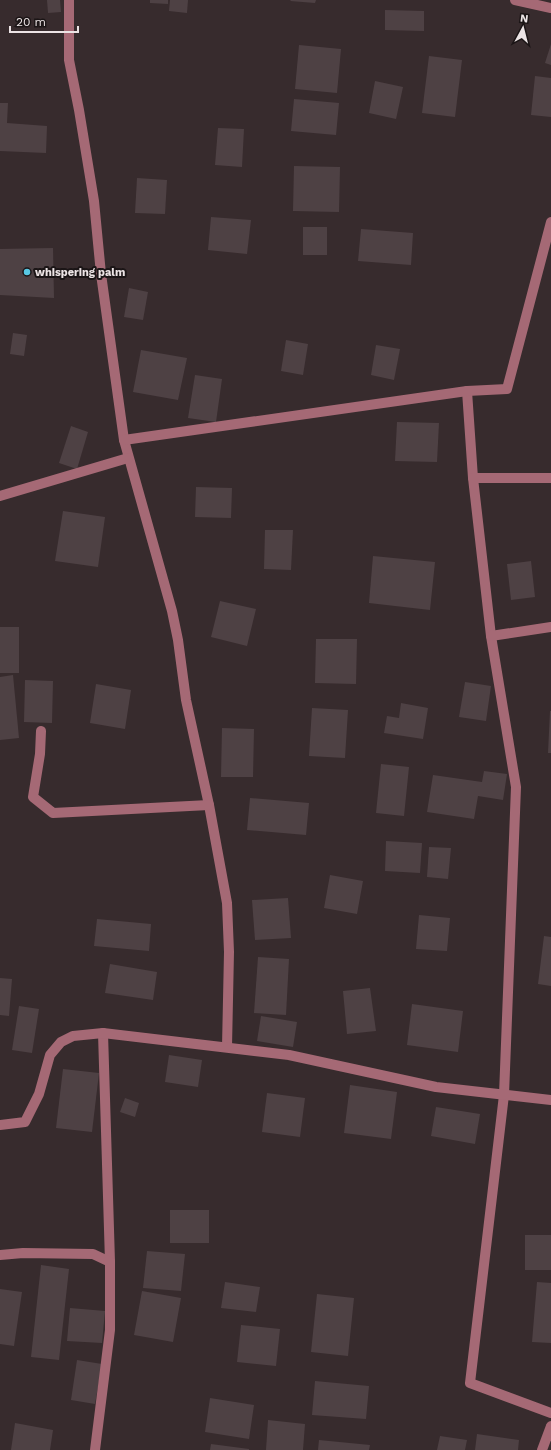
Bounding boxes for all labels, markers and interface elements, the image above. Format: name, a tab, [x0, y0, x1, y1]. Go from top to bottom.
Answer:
scale bar	[10, 8, 78, 34]
north arrow	[503, 8, 543, 48]
text: N	[519, 12, 529, 26]
text: 20 m	[16, 15, 46, 29]
place label: whispering palm	[35, 266, 125, 279]
marker: whispering palm	[22, 267, 32, 277]

